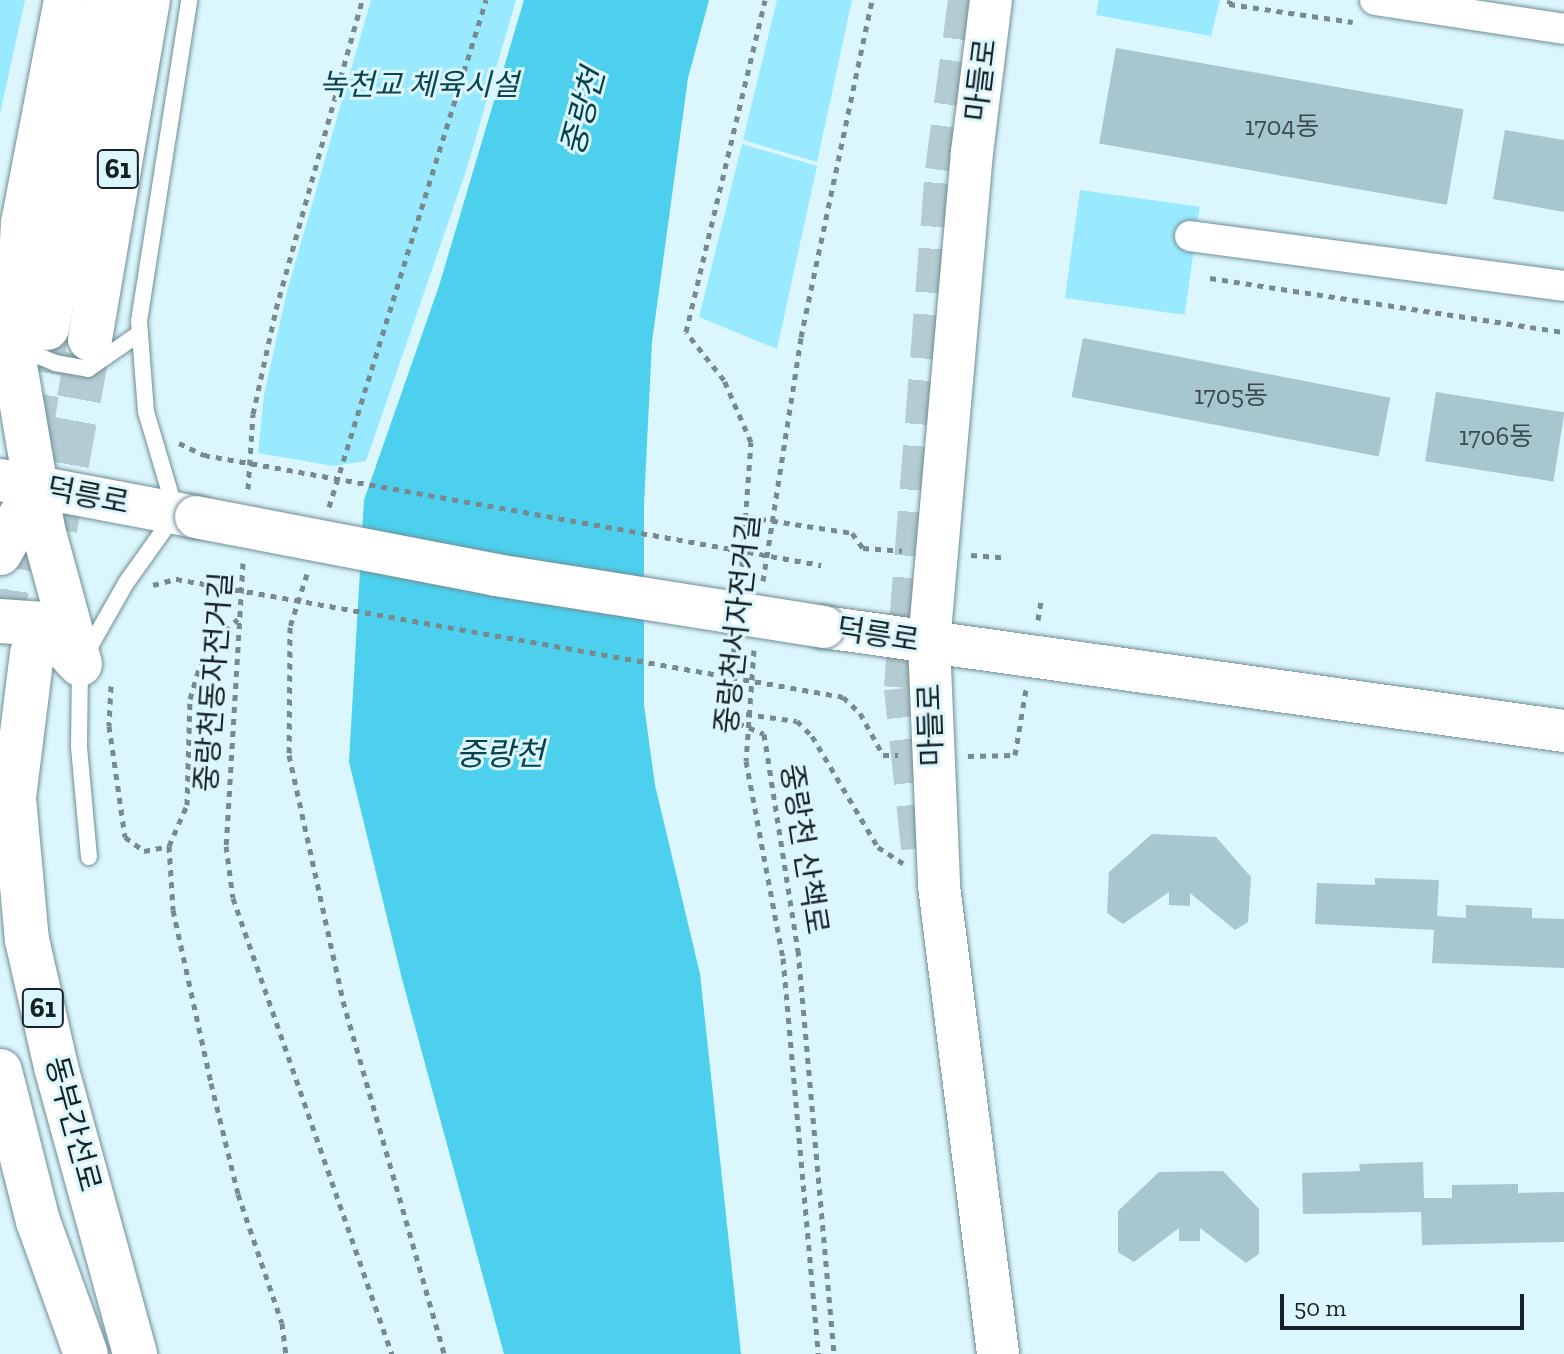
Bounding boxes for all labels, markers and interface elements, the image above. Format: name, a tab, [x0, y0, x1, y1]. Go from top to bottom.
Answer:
street label: 마들로	[958, 37, 1004, 123]
water label: 중랑천	[553, 64, 613, 160]
park label: 녹천교 체육시설	[319, 67, 519, 103]
house number: 1704동	[1245, 111, 1319, 143]
road number: 61	[96, 145, 140, 193]
house number: 1705동	[1194, 380, 1268, 412]
house number: 1706동	[1459, 421, 1533, 453]
street label: 덕릉로	[44, 470, 132, 522]
street label: 중랑천서자전거길	[709, 512, 767, 736]
street label: 중랑천동자전거길	[188, 571, 240, 793]
street label: 덕릉로	[834, 611, 922, 659]
street label: 마들로	[912, 683, 950, 767]
water label: 중랑천	[456, 735, 544, 773]
street label: 중랑천 산책로	[773, 761, 835, 937]
road number: 61	[21, 984, 65, 1032]
street label: 동부간선로	[38, 1053, 108, 1195]
scale bar	[1284, 1278, 1528, 1328]
text: 50 m	[1294, 1293, 1346, 1322]

